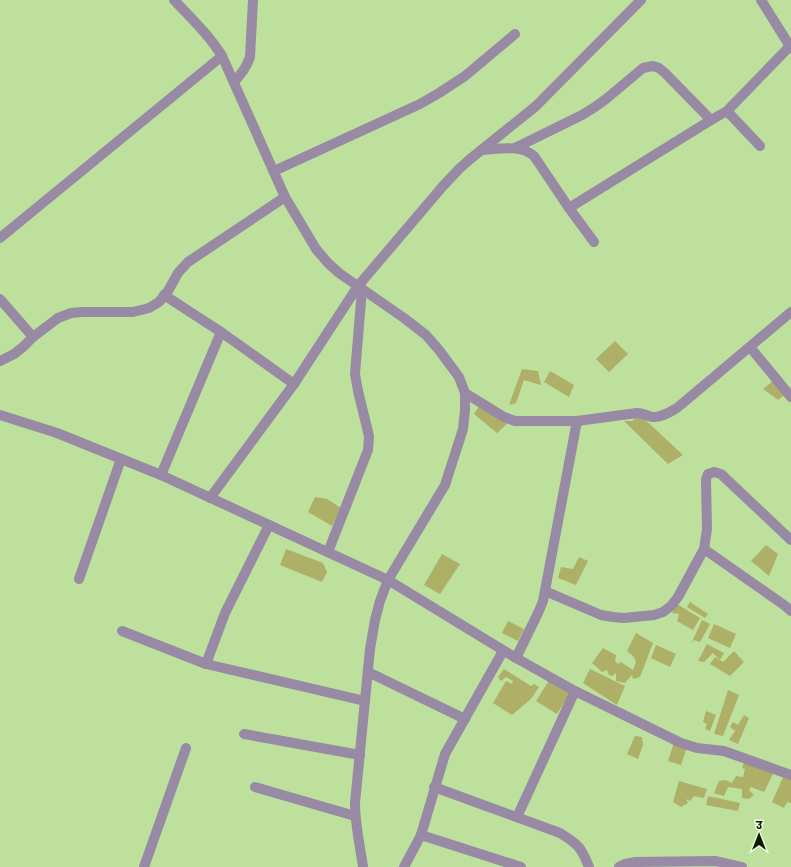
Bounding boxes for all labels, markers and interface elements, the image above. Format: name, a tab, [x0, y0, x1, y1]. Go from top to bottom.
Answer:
north arrow	[739, 815, 779, 855]
text: उ	[755, 817, 763, 833]

